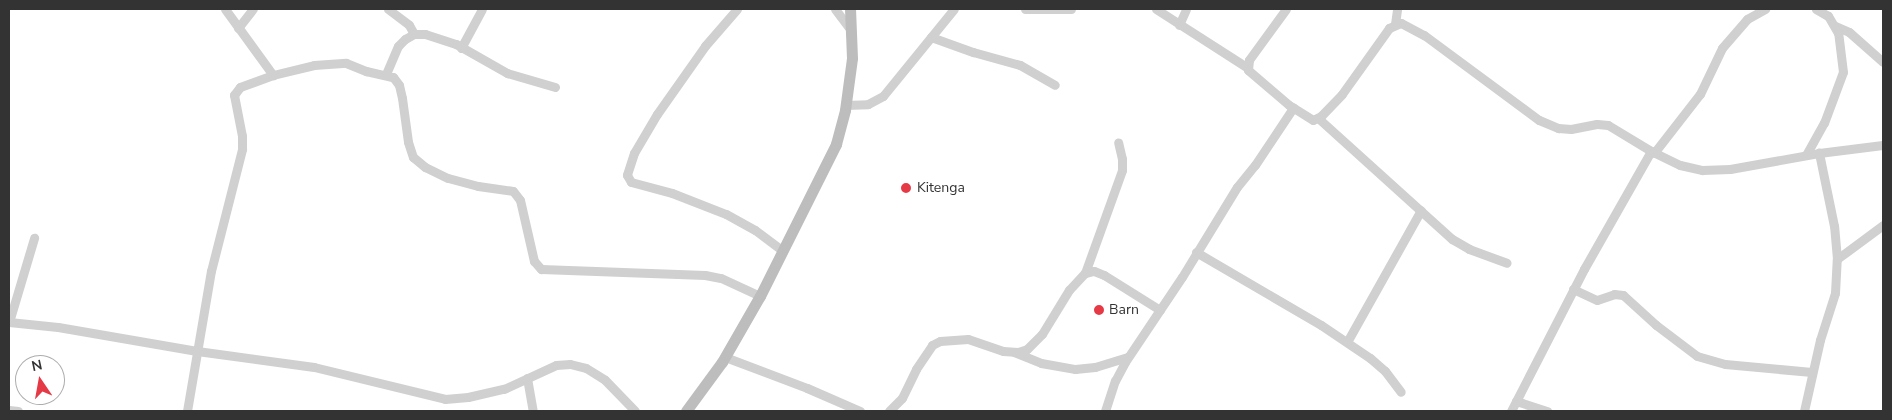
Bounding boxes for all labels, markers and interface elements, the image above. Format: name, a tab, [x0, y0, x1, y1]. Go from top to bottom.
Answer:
place label: Kitenga	[917, 180, 965, 196]
marker: Kitenga	[899, 181, 913, 195]
place label: Barn	[1109, 302, 1139, 318]
marker: Barn	[1093, 304, 1105, 316]
north arrow	[15, 355, 65, 405]
text: N	[30, 355, 44, 376]

